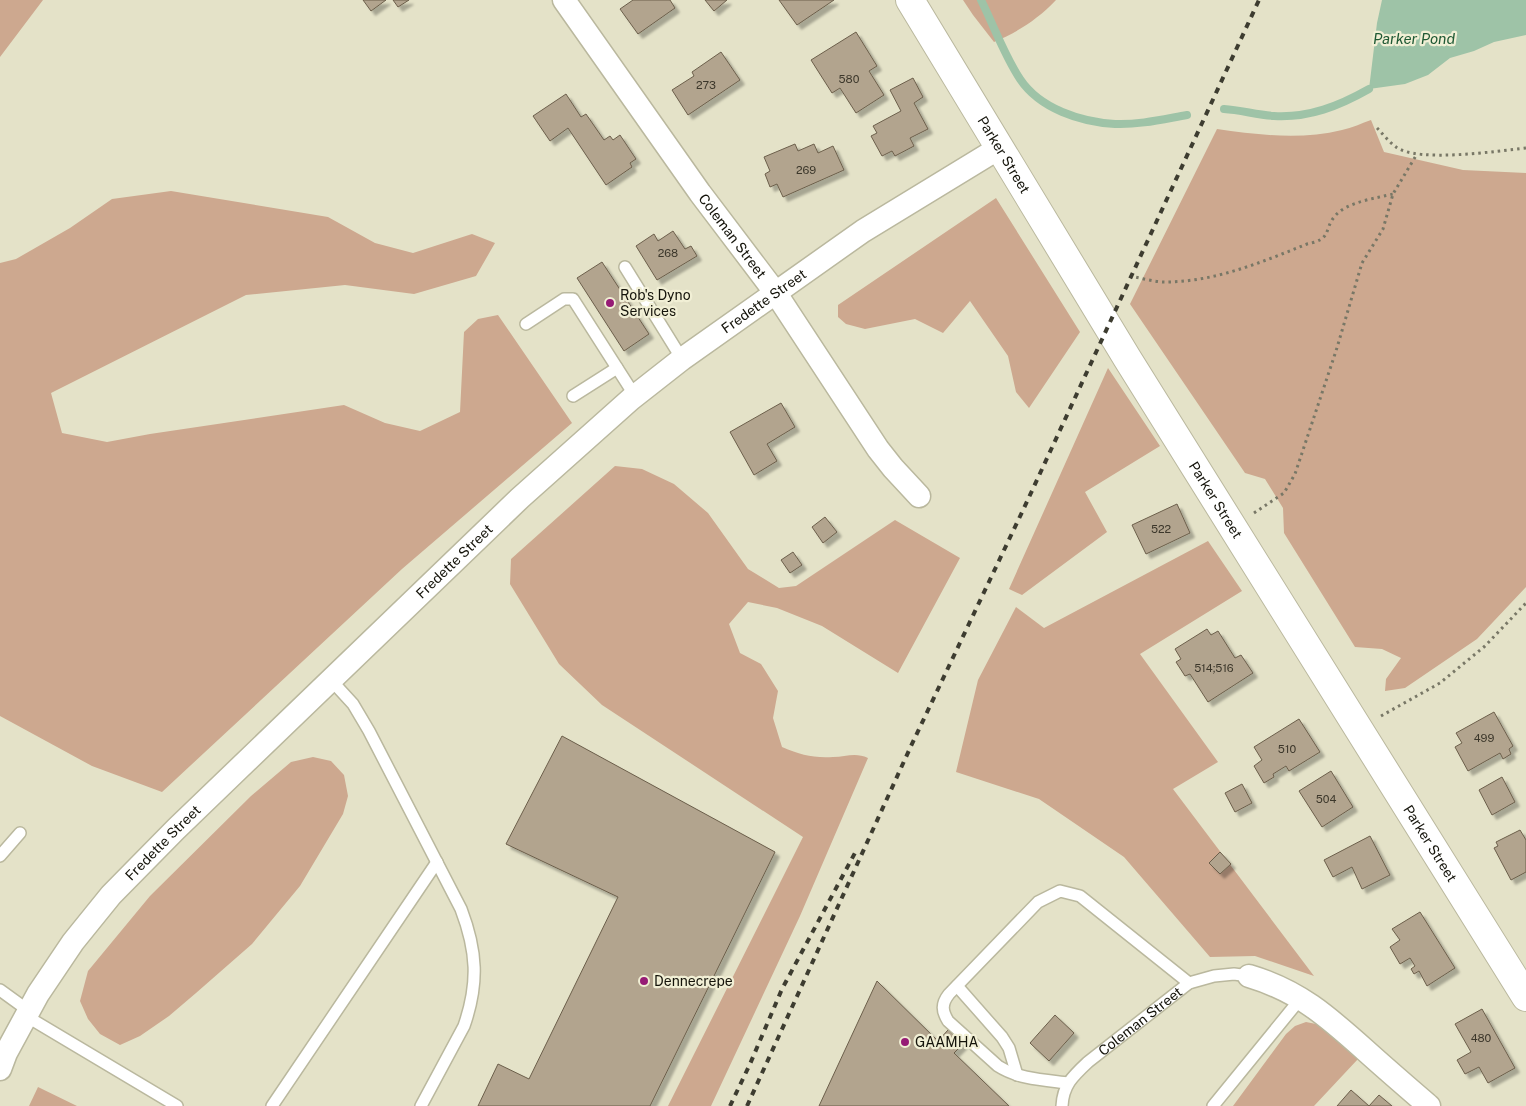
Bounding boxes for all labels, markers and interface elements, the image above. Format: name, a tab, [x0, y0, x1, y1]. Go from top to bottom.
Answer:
water label: Parker Pond	[1373, 30, 1455, 47]
house number: 580	[839, 73, 860, 85]
house number: 273	[696, 79, 716, 91]
street label: Parker Street	[974, 113, 1033, 196]
house number: 269	[796, 164, 816, 176]
street label: Coleman Street	[695, 191, 770, 281]
house number: 268	[658, 247, 678, 259]
street label: Fredette Street	[718, 266, 809, 337]
place label: Rob's Dyno Services	[620, 287, 691, 319]
marker: Rob's Dyno Services	[604, 297, 616, 309]
street label: Parker Street	[1186, 459, 1246, 541]
street label: Fredette Street	[413, 521, 496, 602]
house number: 522	[1151, 523, 1172, 535]
house number: 514;516	[1194, 662, 1234, 674]
house number: 499	[1474, 732, 1494, 744]
house number: 510	[1278, 743, 1296, 755]
house number: 504	[1316, 793, 1336, 805]
street label: Fredette Street	[122, 802, 204, 884]
street label: Parker Street	[1400, 802, 1460, 885]
place label: Dennecrepe	[654, 973, 733, 989]
marker: Dennecrepe	[638, 975, 650, 987]
street label: Coleman Street	[1095, 984, 1185, 1059]
house number: 480	[1471, 1032, 1492, 1044]
place label: GAAMHA	[915, 1034, 978, 1050]
marker: GAAMHA	[899, 1036, 911, 1048]

